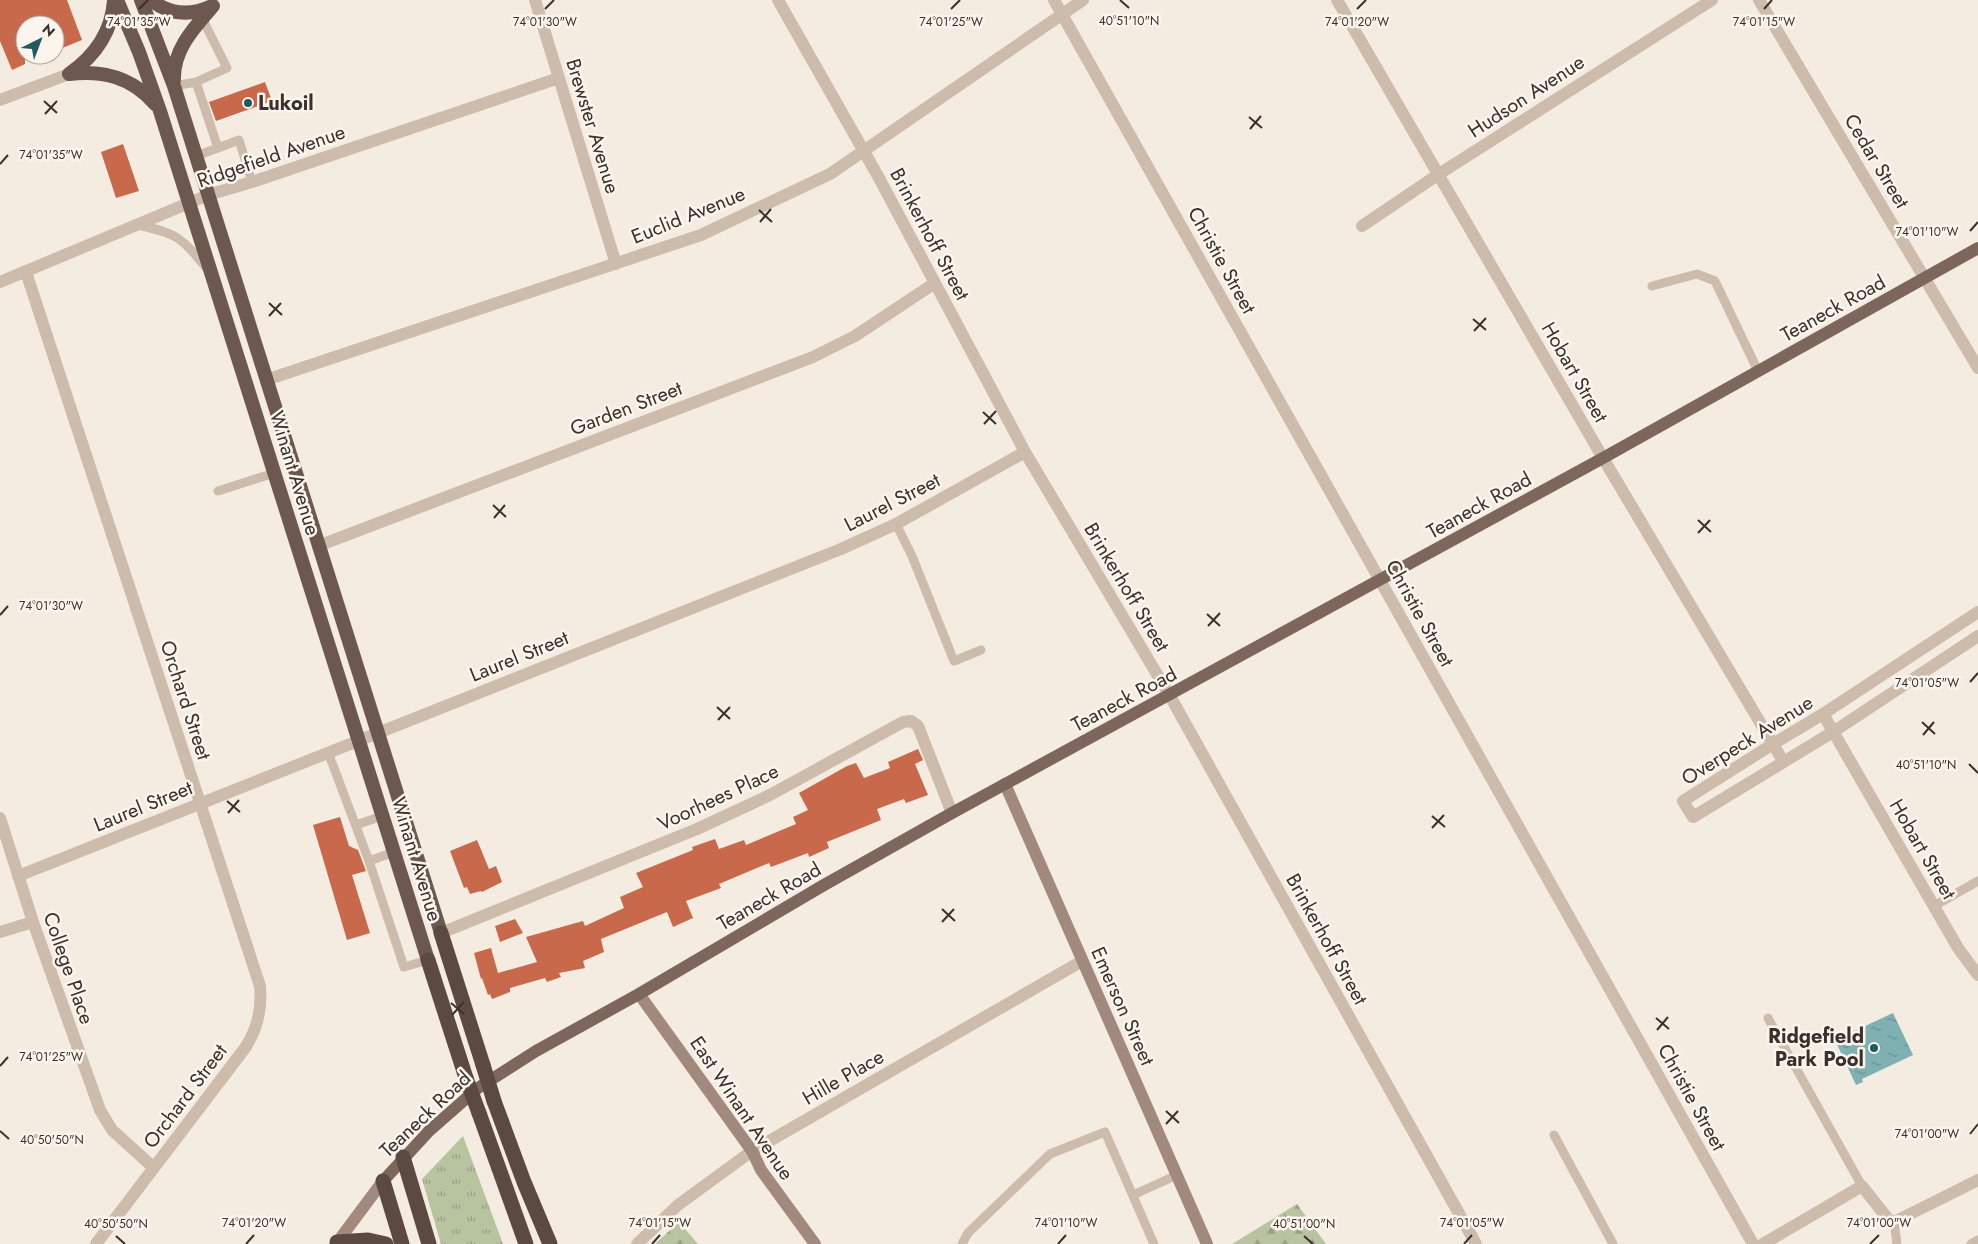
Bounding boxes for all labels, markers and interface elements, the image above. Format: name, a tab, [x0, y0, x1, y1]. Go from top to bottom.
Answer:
text: 40°51'10"N	[1099, 12, 1159, 30]
text: 74°01'35"W	[107, 13, 171, 31]
text: 74°01'30"W	[513, 13, 577, 31]
text: 74°01'25"W	[919, 13, 983, 31]
text: 74°01'20"W	[1325, 13, 1389, 31]
text: 74°01'15"W	[1733, 13, 1795, 31]
north arrow	[15, 15, 65, 65]
text: N	[38, 19, 60, 41]
street label: Hudson Avenue	[1462, 48, 1590, 145]
street label: Brewster Avenue	[558, 55, 627, 197]
place label: Lukoil	[258, 89, 314, 118]
marker: Lukoil	[242, 97, 254, 109]
street label: Cedar Street	[1837, 109, 1916, 214]
street label: Ridgefield Avenue	[193, 118, 349, 195]
text: 74°01'35"W	[19, 146, 83, 164]
street label: Brinkerhoff Street	[882, 163, 977, 306]
street label: Euclid Avenue	[627, 179, 750, 251]
street label: Christie Street	[1180, 201, 1263, 319]
text: 74°01'10"W	[1896, 223, 1958, 241]
street label: Teaneck Road	[1776, 268, 1891, 349]
street label: Hobart Street	[1534, 317, 1615, 428]
street label: Garden Street	[566, 374, 687, 443]
street label: Winant Avenue	[262, 407, 327, 539]
street label: Teaneck Road	[1422, 465, 1537, 546]
street label: Laurel Street	[839, 466, 945, 539]
street label: Brinkerhoff Street	[1077, 517, 1177, 657]
street label: Christie Street	[1378, 554, 1461, 672]
text: 74°01'30"W	[19, 597, 83, 615]
street label: Laurel Street	[465, 623, 573, 689]
street label: Orchard Street	[153, 637, 219, 764]
street label: Teaneck Road	[1066, 660, 1182, 739]
text: 74°01'05"W	[1895, 674, 1959, 692]
street label: Overpeck Avenue	[1676, 688, 1819, 792]
text: 40°51'10"N	[1896, 756, 1956, 774]
street label: Voorhees Place	[653, 757, 783, 838]
street label: Laurel Street	[89, 773, 197, 839]
street label: Winant Avenue	[384, 793, 449, 925]
street label: Hobart Street	[1882, 794, 1963, 905]
street label: Teaneck Road	[712, 855, 827, 938]
street label: Brinkerhoff Street	[1278, 868, 1375, 1010]
street label: College Place	[36, 908, 101, 1028]
street label: Emerson Street	[1083, 942, 1162, 1070]
place label: Ridgefield Park Pool	[1768, 1022, 1864, 1074]
street label: East Winant Avenue	[683, 1030, 801, 1186]
street label: Orchard Street	[136, 1038, 234, 1155]
street label: Christie Street	[1650, 1038, 1733, 1156]
street label: Hille Place	[797, 1042, 889, 1113]
marker: Ridgefield Park Pool	[1868, 1042, 1880, 1054]
text: 74°01'25"W	[19, 1048, 83, 1066]
street label: Teaneck Road	[373, 1064, 477, 1164]
text: 74°01'00"W	[1895, 1125, 1959, 1143]
text: 40°50'50"N	[20, 1131, 84, 1149]
text: 74°01'20"W	[222, 1214, 286, 1232]
text: 74°01'15"W	[629, 1214, 691, 1232]
text: 74°01'10"W	[1035, 1214, 1097, 1232]
text: 74°01'05"W	[1440, 1214, 1504, 1232]
text: 74°01'00"W	[1847, 1214, 1911, 1232]
text: 40°50'50"N	[84, 1215, 148, 1233]
text: 40°51'00"N	[1273, 1215, 1335, 1233]

